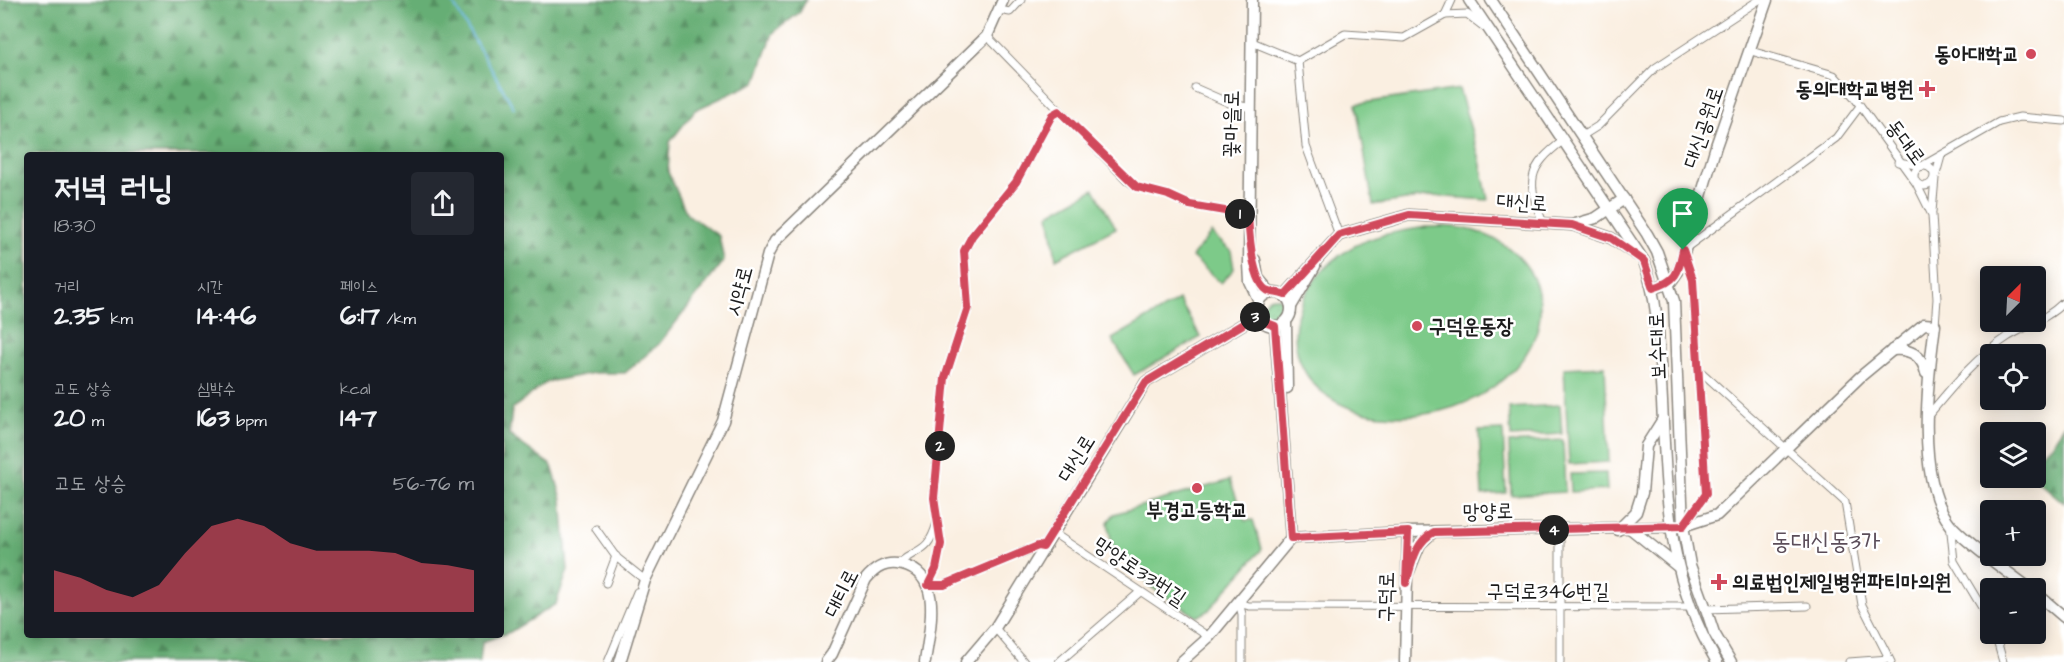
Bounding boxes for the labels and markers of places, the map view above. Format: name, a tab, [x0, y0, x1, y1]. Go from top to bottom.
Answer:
place label: 동아대학교	[1935, 40, 2019, 69]
marker: 동아대학교	[2024, 47, 2038, 61]
place label: 동의대학교병원	[1796, 75, 1914, 104]
marker: 동의대학교병원	[1918, 80, 1936, 98]
pin	[1657, 188, 1708, 250]
pin: 1	[1225, 199, 1255, 229]
pin: 3	[1240, 302, 1270, 332]
place label: 구덕운동장	[1429, 312, 1514, 341]
marker: 구덕운동장	[1410, 319, 1424, 333]
pin: 2	[925, 431, 955, 461]
marker: 부경고등학교	[1190, 481, 1204, 495]
place label: 부경고등학교	[1146, 496, 1248, 525]
pin: 4	[1539, 515, 1569, 545]
place label: 의료법인제일병원파티마의원	[1732, 568, 1952, 597]
marker: 의료법인제일병원파티마의원	[1710, 573, 1728, 591]

